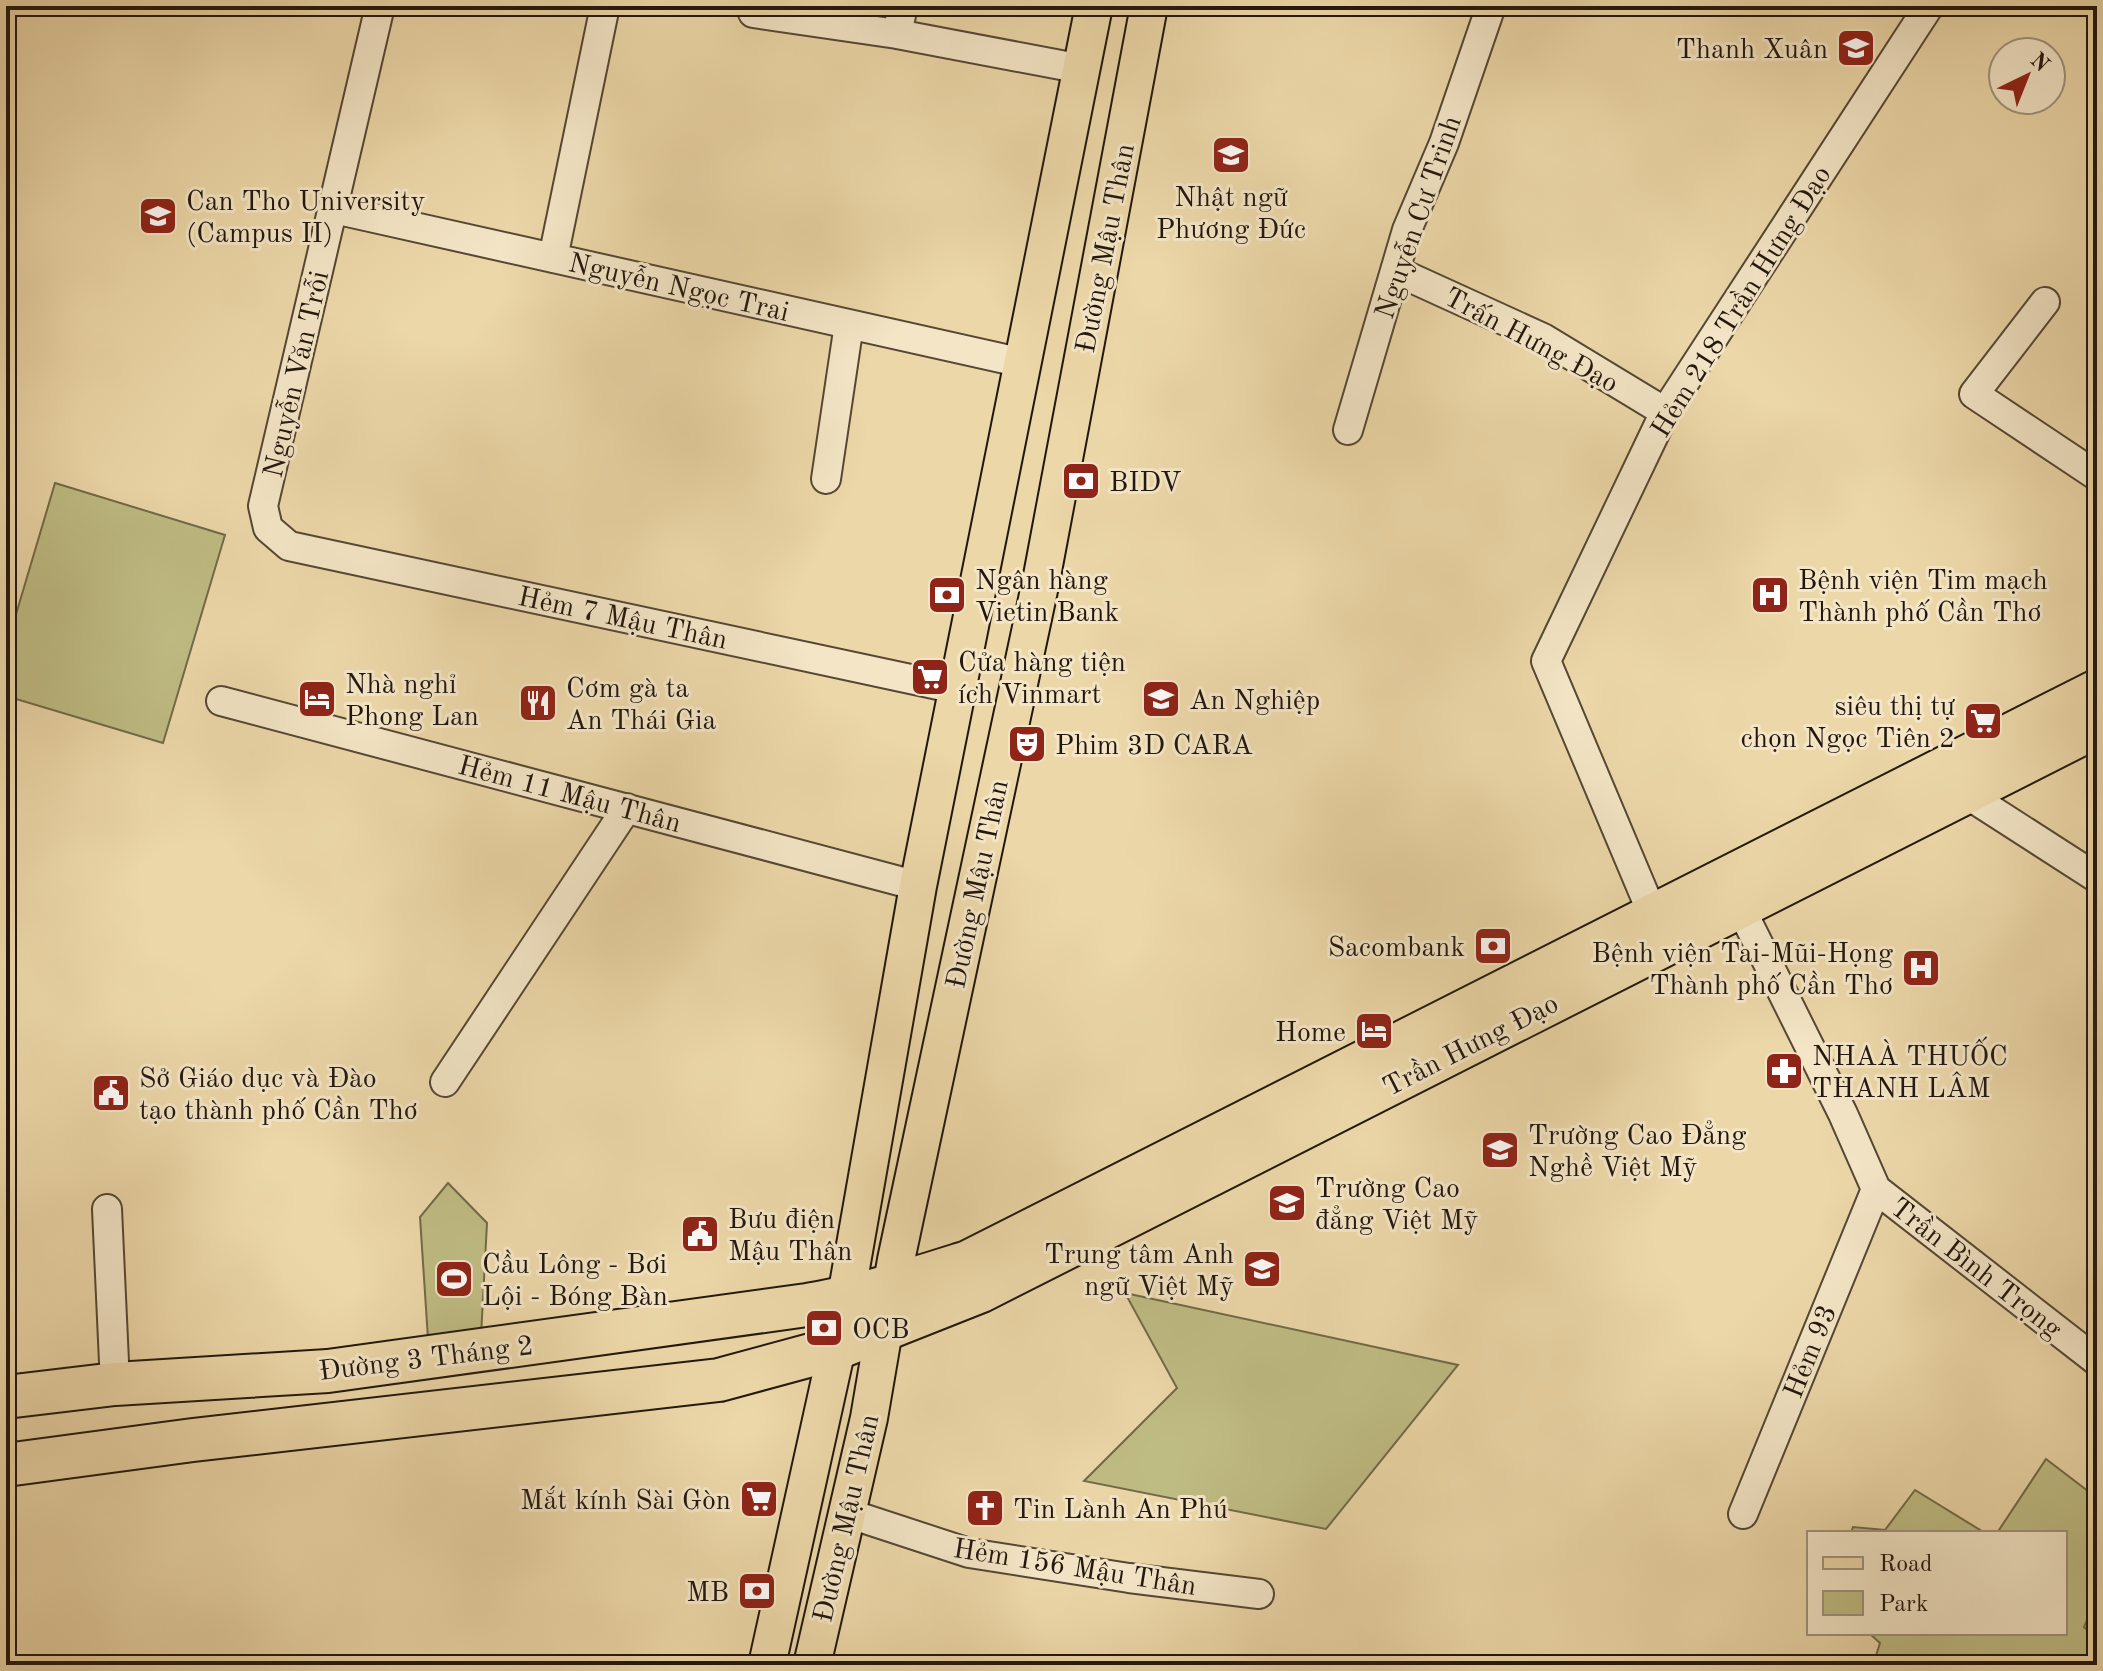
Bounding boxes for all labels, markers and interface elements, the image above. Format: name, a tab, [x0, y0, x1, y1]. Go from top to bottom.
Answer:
school or university icon: Thanh Xuân	[1835, 27, 1877, 69]
north arrow	[1987, 36, 2067, 116]
place label: Thanh Xuân	[1676, 37, 1828, 65]
text: N	[2026, 49, 2053, 77]
street label: Nguyễn Cư Trinh	[1370, 112, 1468, 323]
school or university icon: Nhật ngữ Phương Đức	[1210, 134, 1252, 176]
street label: Đường Mậu Thân	[1073, 142, 1141, 356]
street label: Hẻm 218 Trần Hưng Đạo	[1645, 160, 1838, 443]
place label: Nhật ngữ Phương Đức	[1156, 185, 1306, 245]
place label: Can Tho University (Campus II)	[186, 189, 425, 249]
school or university icon: Can Tho University (Campus II)	[137, 195, 179, 237]
street label: Nguyễn Ngọc Trai	[565, 248, 792, 328]
street label: Nguyễn Văn Trỗi	[259, 268, 335, 481]
street label: Trấn Hưng Đạo	[1439, 283, 1623, 399]
bank icon: BIDV	[1060, 460, 1102, 502]
place label: BIDV	[1109, 470, 1182, 498]
place label: Ngân hàng Vietin Bank	[975, 568, 1119, 628]
place label: Bệnh viện Tim mạch Thành phố Cần Thơ	[1798, 568, 2048, 628]
bank icon: Ngân hàng Vietin Bank	[926, 574, 968, 616]
hospital icon: Bệnh viện Tim mạch Thành phố Cần Thơ	[1749, 574, 1791, 616]
street label: Hẻm 7 Mậu Thân	[515, 584, 730, 656]
place label: Cửa hàng tiện ích Vinmart	[958, 650, 1126, 710]
supermarket icon: Cửa hàng tiện ích Vinmart	[909, 656, 951, 698]
place label: Nhà nghỉ Phong Lan	[345, 672, 479, 732]
place label: Cơm gà ta An Thái Gia	[566, 676, 717, 736]
hotel icon: Nhà nghỉ Phong Lan	[296, 678, 338, 720]
school or university icon: An Nghiệp	[1140, 678, 1182, 720]
restaurant icon: Cơm gà ta An Thái Gia	[517, 682, 559, 724]
place label: An Nghiệp	[1189, 688, 1320, 716]
place label: siêu thị tự chọn Ngọc Tiên 2	[1740, 694, 1956, 754]
supermarket icon: siêu thị tự chọn Ngọc Tiên 2	[1962, 700, 2004, 742]
theatre icon: Phim 3D CARA	[1006, 723, 1048, 765]
place label: Phim 3D CARA	[1055, 733, 1253, 761]
street label: Hẻm 11 Mậu Thân	[455, 753, 684, 839]
street label: Đường Mậu Thân	[943, 778, 1015, 992]
bank icon: Sacombank	[1472, 925, 1514, 967]
place label: Sacombank	[1328, 935, 1465, 963]
place label: Bệnh viện Tai-Mũi-Họng Thành phố Cần Thơ	[1592, 941, 1893, 1001]
hospital icon: Bệnh viện Tai-Mũi-Họng Thành phố Cần Thơ	[1900, 947, 1942, 989]
street label: Trần Hưng Đạo	[1378, 988, 1564, 1103]
hotel icon: Home	[1353, 1010, 1395, 1052]
place label: Home	[1275, 1020, 1346, 1048]
place label: NHAÀ THUỐC THANH LÂM	[1812, 1036, 2008, 1104]
pharmacy icon: NHAÀ THUỐC THANH LÂM	[1763, 1050, 1805, 1092]
place label: Sở Giáo dục và Đào tạo thành phố Cần Thơ	[139, 1066, 418, 1126]
public building icon: Sở Giáo dục và Đào tạo thành phố Cần Thơ	[90, 1072, 132, 1114]
place label: Trường Cao Đẳng Nghề Việt Mỹ	[1528, 1120, 1746, 1183]
school or university icon: Trường Cao Đẳng Nghề Việt Mỹ	[1479, 1129, 1521, 1171]
place label: Trường Cao đẳng Việt Mỹ	[1315, 1176, 1478, 1236]
school or university icon: Trường Cao đẳng Việt Mỹ	[1266, 1182, 1308, 1224]
street label: Trần Bình Trọng	[1884, 1192, 2068, 1345]
place label: Bưu điện Mậu Thân	[728, 1207, 852, 1267]
public building icon: Bưu điện Mậu Thân	[679, 1213, 721, 1255]
place label: Trung tâm Anh ngữ Việt Mỹ	[1044, 1242, 1234, 1302]
school or university icon: Trung tâm Anh ngữ Việt Mỹ	[1241, 1248, 1283, 1290]
place label: Cầu Lông - Bơi Lội - Bóng Bàn	[482, 1249, 668, 1312]
sports icon: Cầu Lông - Bơi Lội - Bóng Bàn	[433, 1258, 475, 1300]
street label: Hẻm 93	[1781, 1302, 1843, 1403]
bank icon: OCB	[803, 1307, 845, 1349]
place label: OCB	[852, 1317, 910, 1345]
street label: Đường 3 Tháng 2	[318, 1333, 535, 1387]
street label: Đường Mậu Thân	[810, 1412, 885, 1625]
supermarket icon: Mắt kính Sài Gòn	[738, 1478, 780, 1520]
place label: Mắt kính Sài Gòn	[520, 1485, 731, 1516]
church icon: Tin Lành An Phú	[964, 1487, 1006, 1529]
place label: Tin Lành An Phú	[1013, 1497, 1228, 1525]
legend	[1807, 1531, 2067, 1635]
street label: Hẻm 156 Mậu Thân	[951, 1536, 1198, 1602]
text: Road	[1879, 1553, 1932, 1577]
bank icon: MB	[736, 1570, 778, 1612]
place label: MB	[686, 1580, 729, 1608]
text: Park	[1879, 1593, 1928, 1617]

